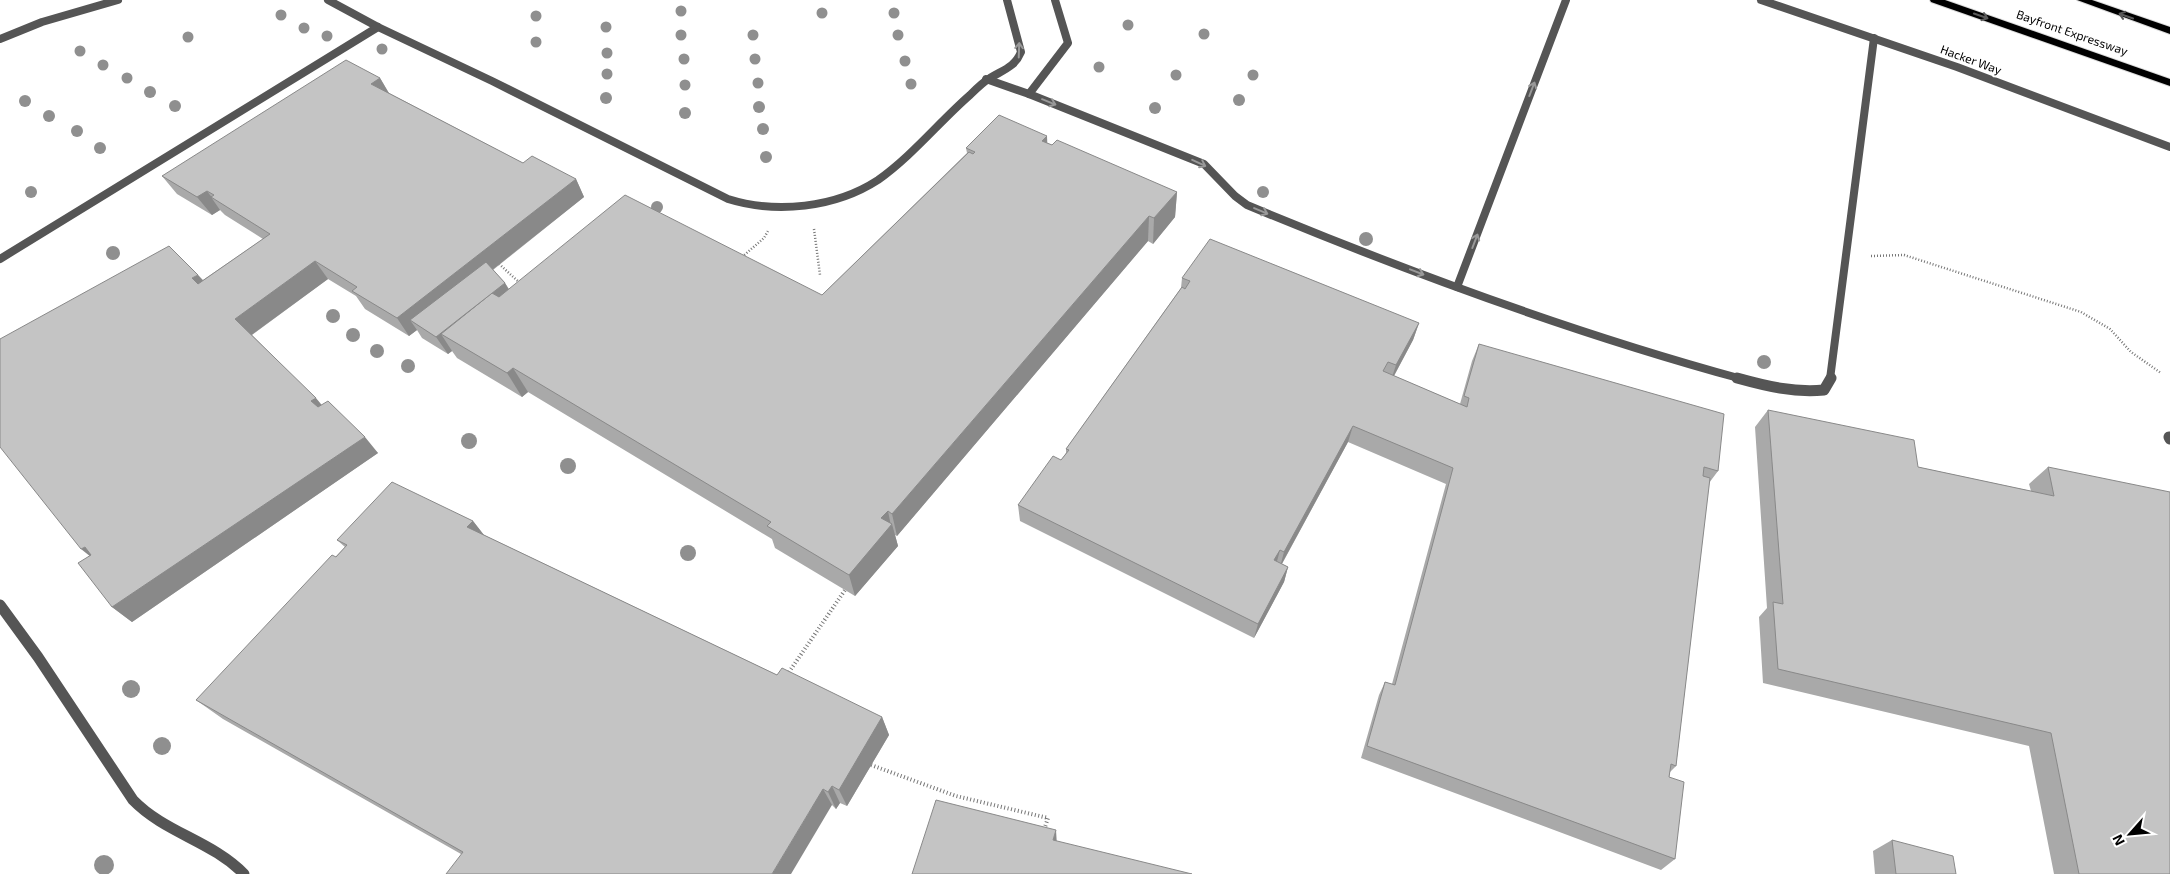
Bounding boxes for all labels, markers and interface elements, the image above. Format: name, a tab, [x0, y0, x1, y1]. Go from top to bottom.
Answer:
street label: Bayfront Expressway	[2015, 6, 2130, 58]
one-way arrow	[2118, 10, 2134, 20]
one-way arrow	[1973, 12, 1989, 21]
one-way arrow	[1015, 42, 1024, 58]
street label: Hacker Way	[1939, 42, 2004, 77]
one-way arrow	[1528, 82, 1537, 97]
one-way arrow	[1041, 98, 1056, 107]
one-way arrow	[1191, 158, 1206, 168]
one-way arrow	[1253, 206, 1268, 216]
one-way arrow	[1471, 234, 1480, 250]
one-way arrow	[1409, 268, 1424, 277]
north arrow	[2105, 809, 2155, 859]
text: N	[2108, 832, 2128, 848]

